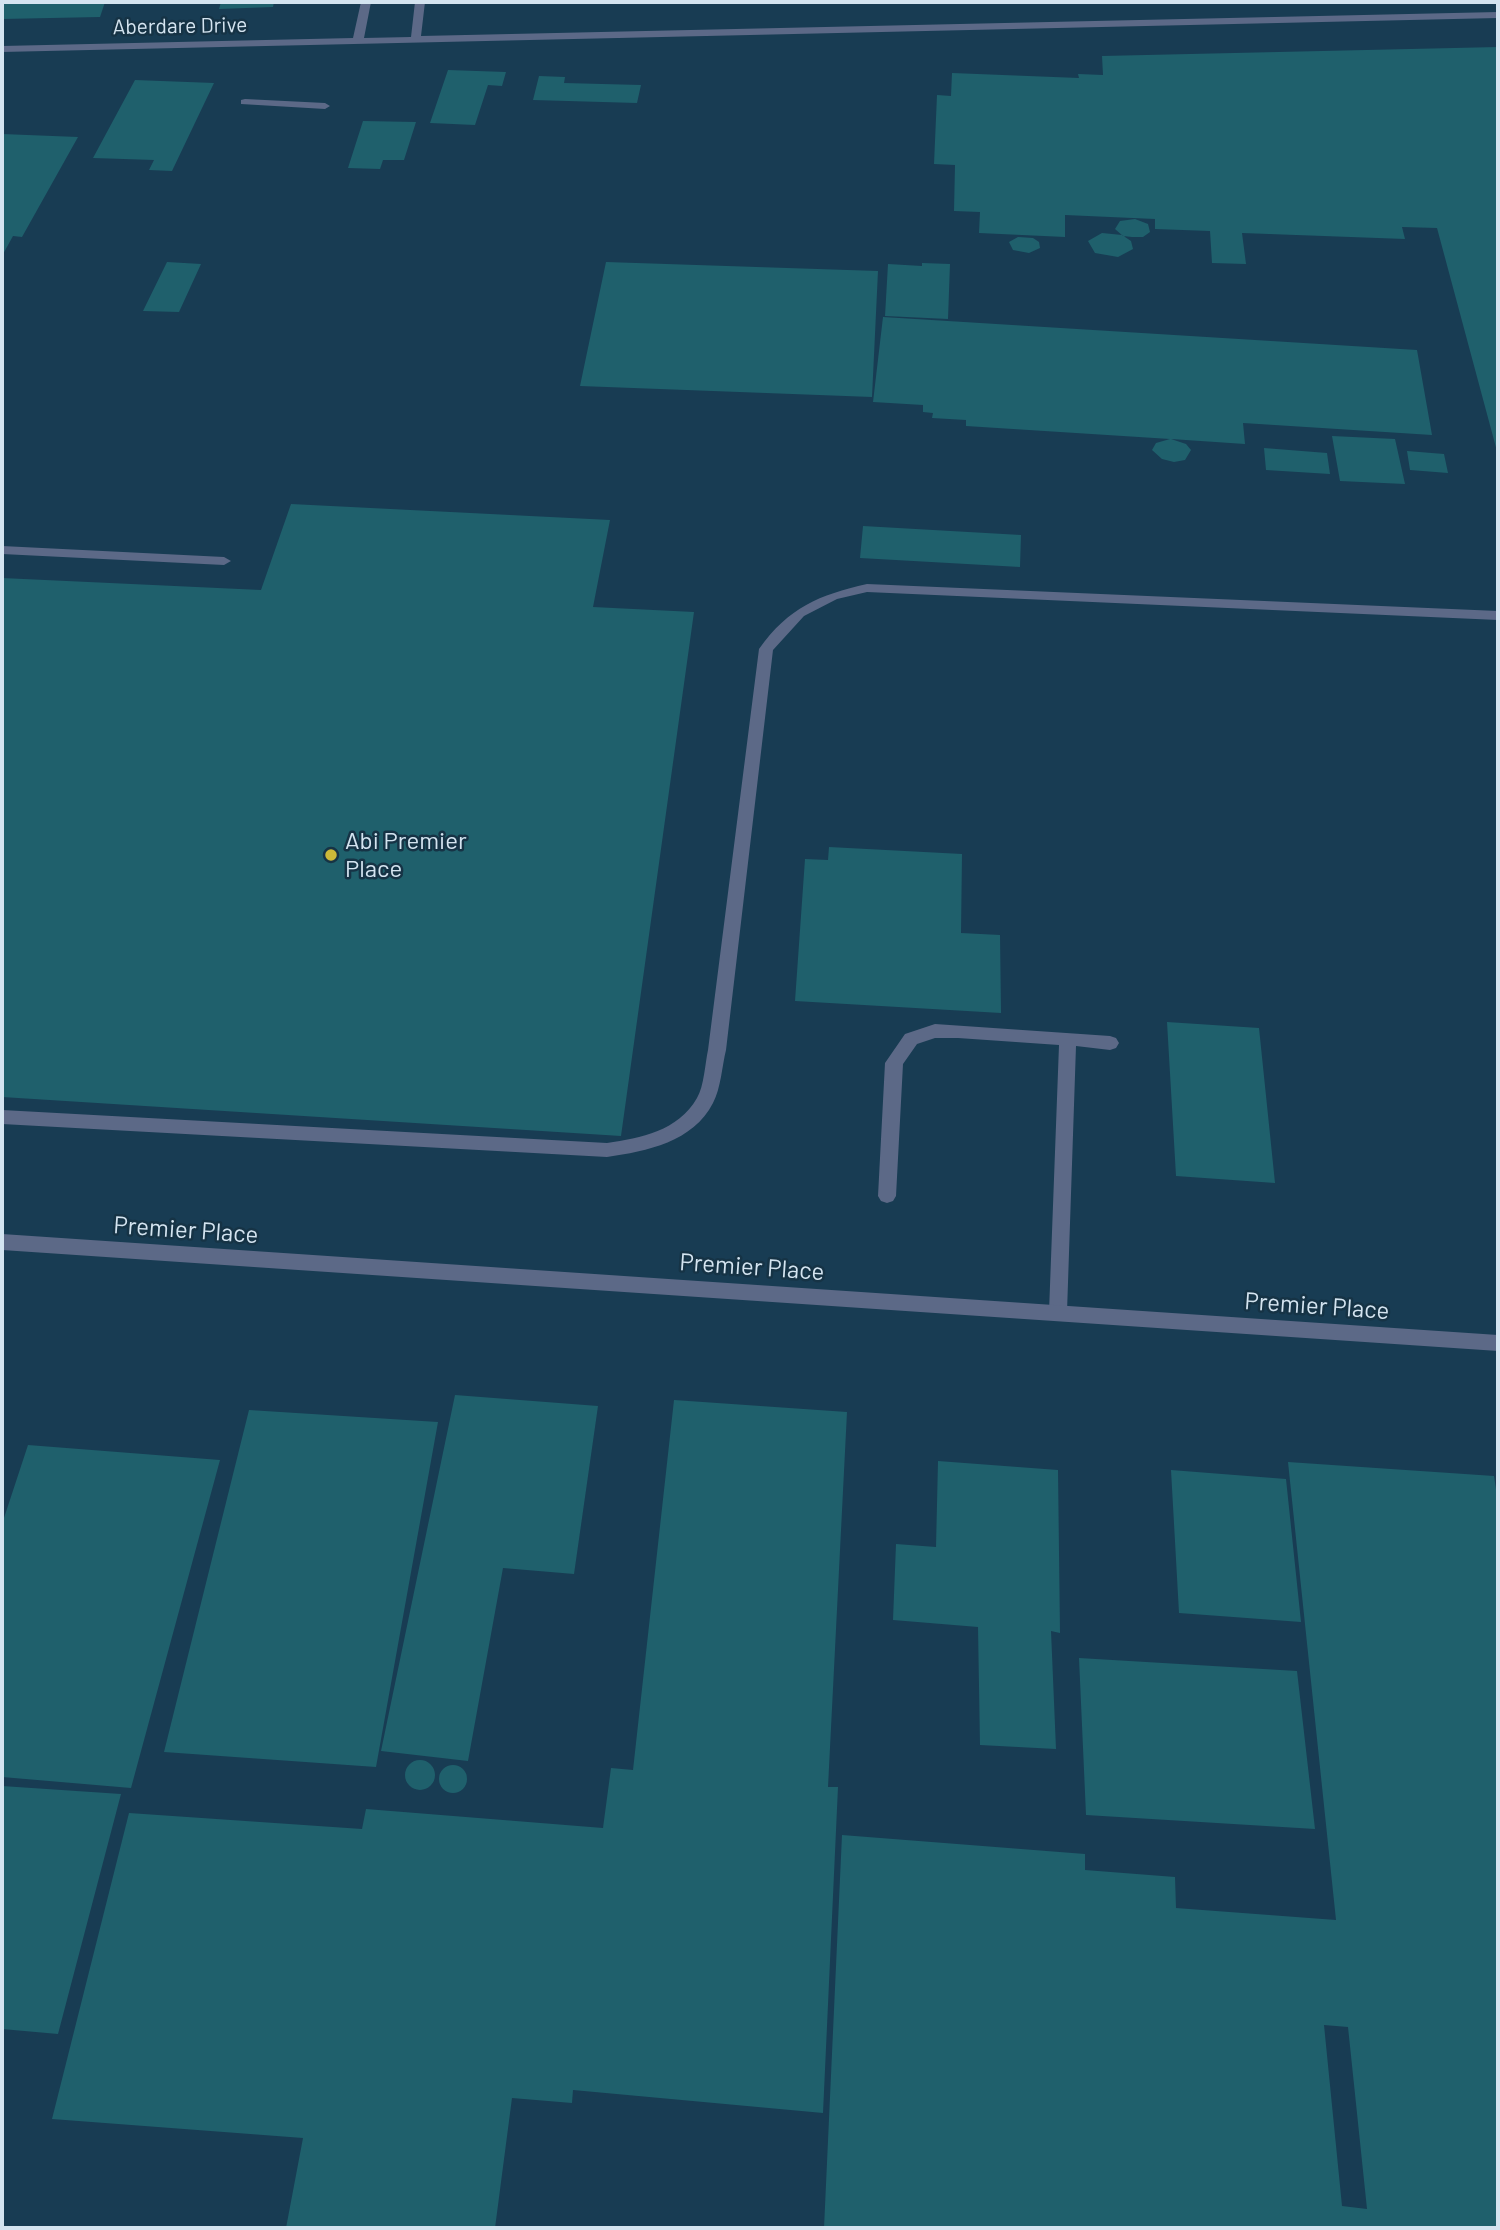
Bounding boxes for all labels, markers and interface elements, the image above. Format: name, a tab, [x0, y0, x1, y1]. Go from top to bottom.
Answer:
street label: Aberdare Drive	[112, 12, 248, 40]
place label: Abi Premier Place	[345, 827, 467, 883]
marker: Abi Premier Place	[323, 847, 339, 863]
street label: Premier Place	[113, 1211, 259, 1249]
street label: Premier Place	[679, 1248, 825, 1286]
street label: Premier Place	[1244, 1287, 1390, 1325]

